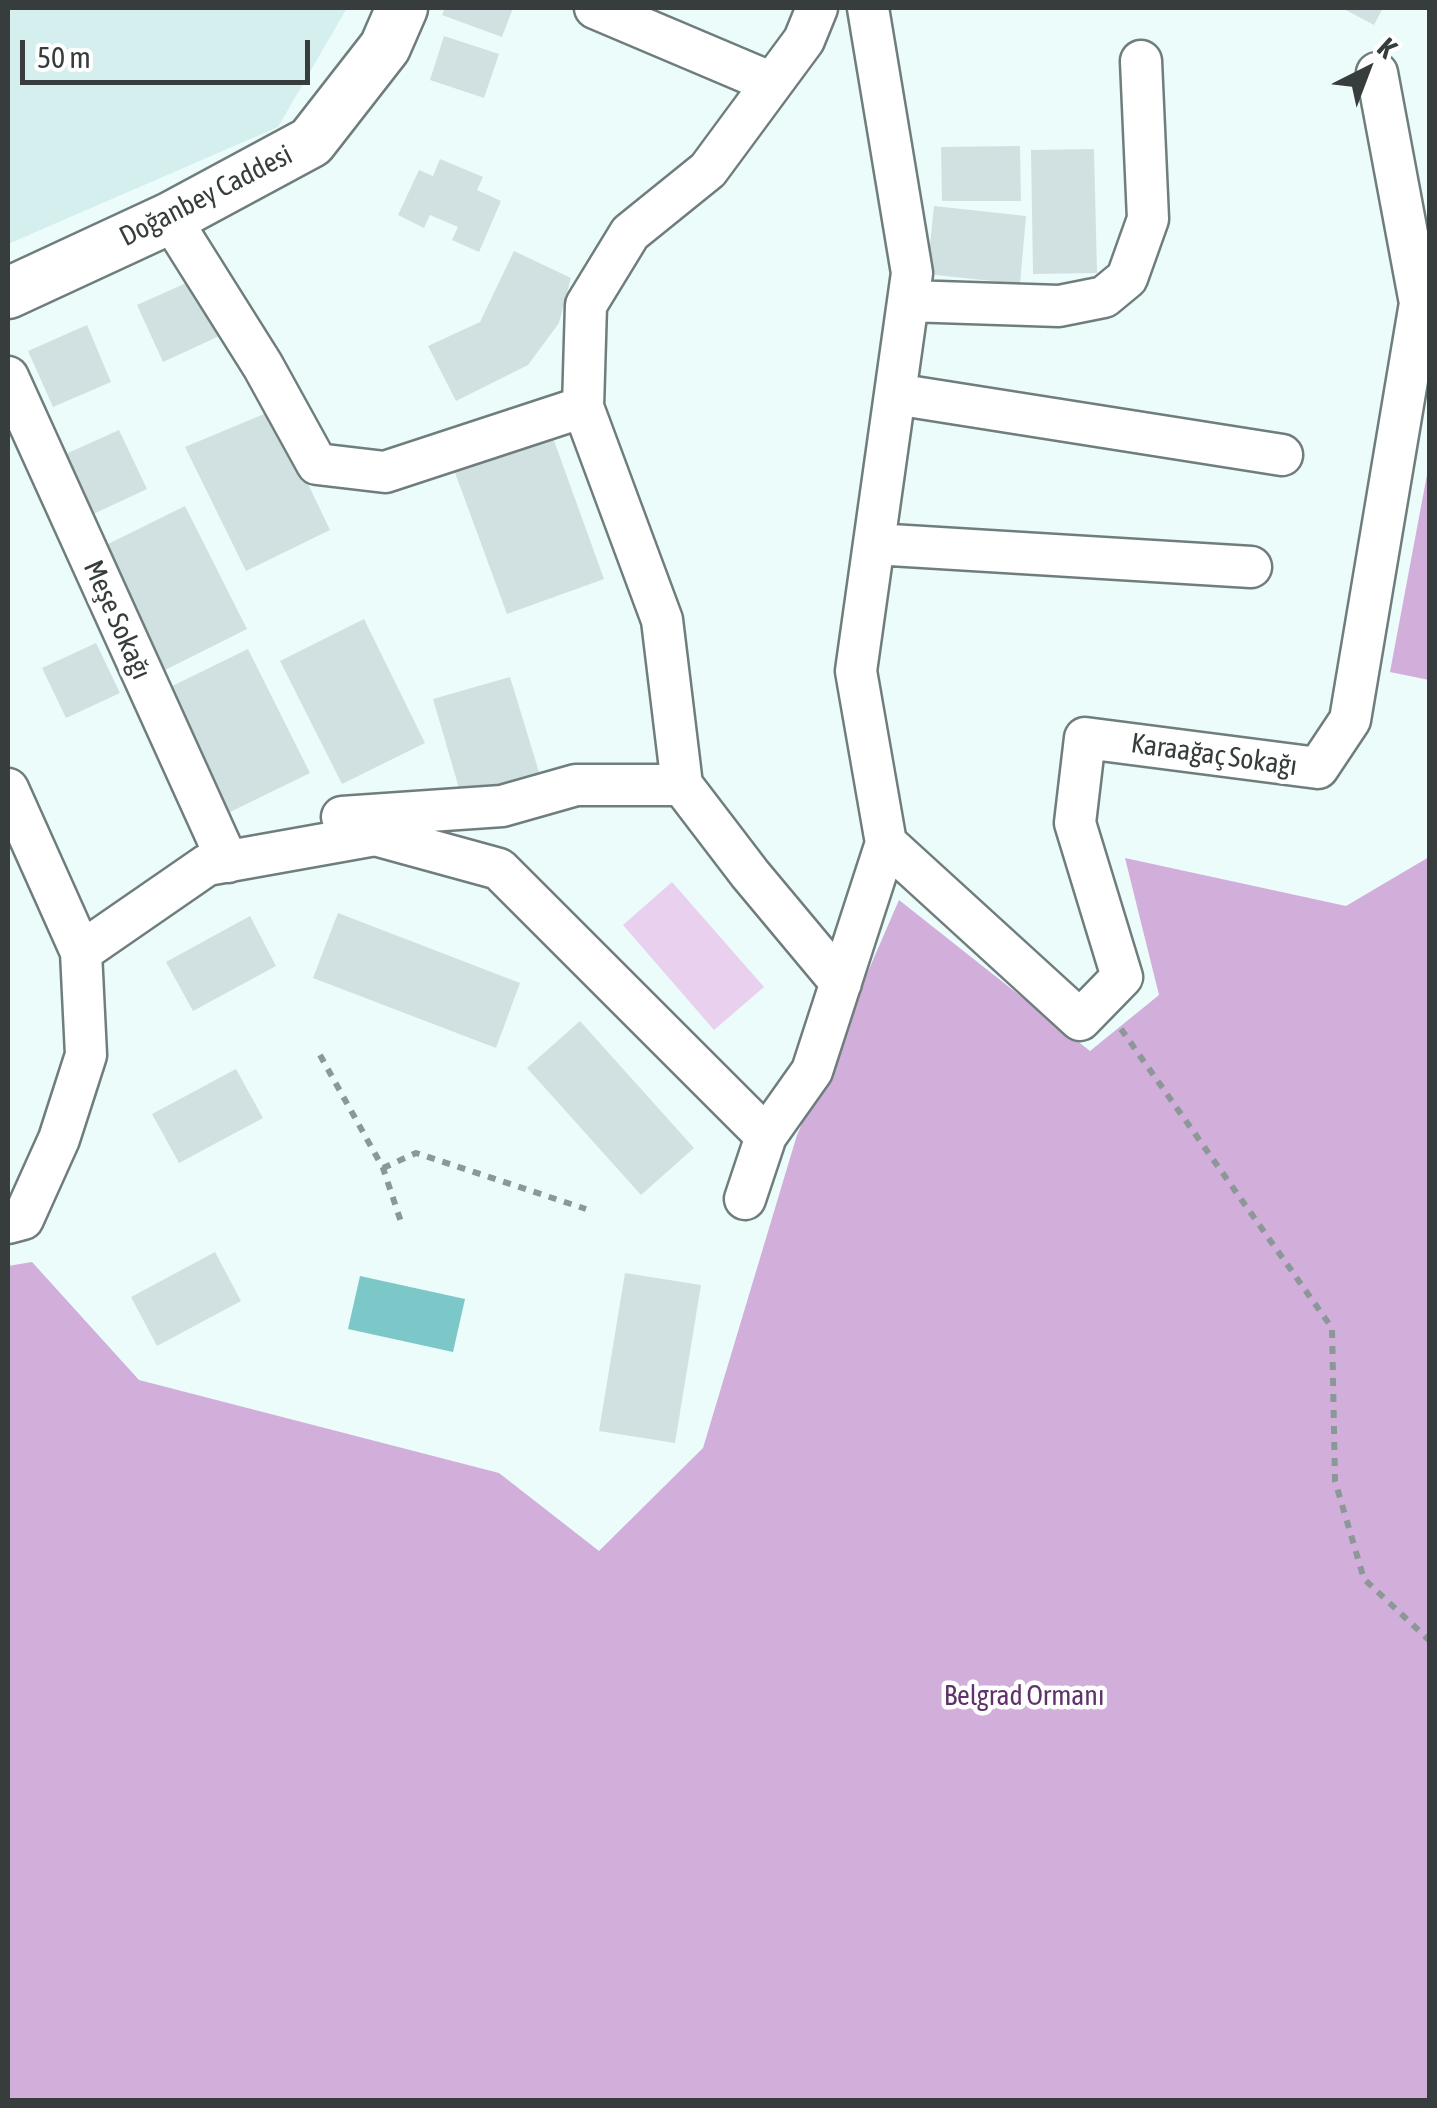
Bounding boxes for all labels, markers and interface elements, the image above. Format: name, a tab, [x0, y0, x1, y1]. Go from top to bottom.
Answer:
scale bar	[25, 20, 315, 82]
north arrow	[1317, 20, 1417, 120]
text: K	[1371, 31, 1403, 64]
text: 50 m	[37, 40, 91, 74]
street label: Doğanbey Caddesi	[114, 138, 298, 254]
street label: Meşe Sokağı	[76, 555, 158, 685]
street label: Karaağaç Sokağı	[1129, 727, 1299, 783]
park label: Belgrad Ormanı	[944, 1679, 1104, 1713]

